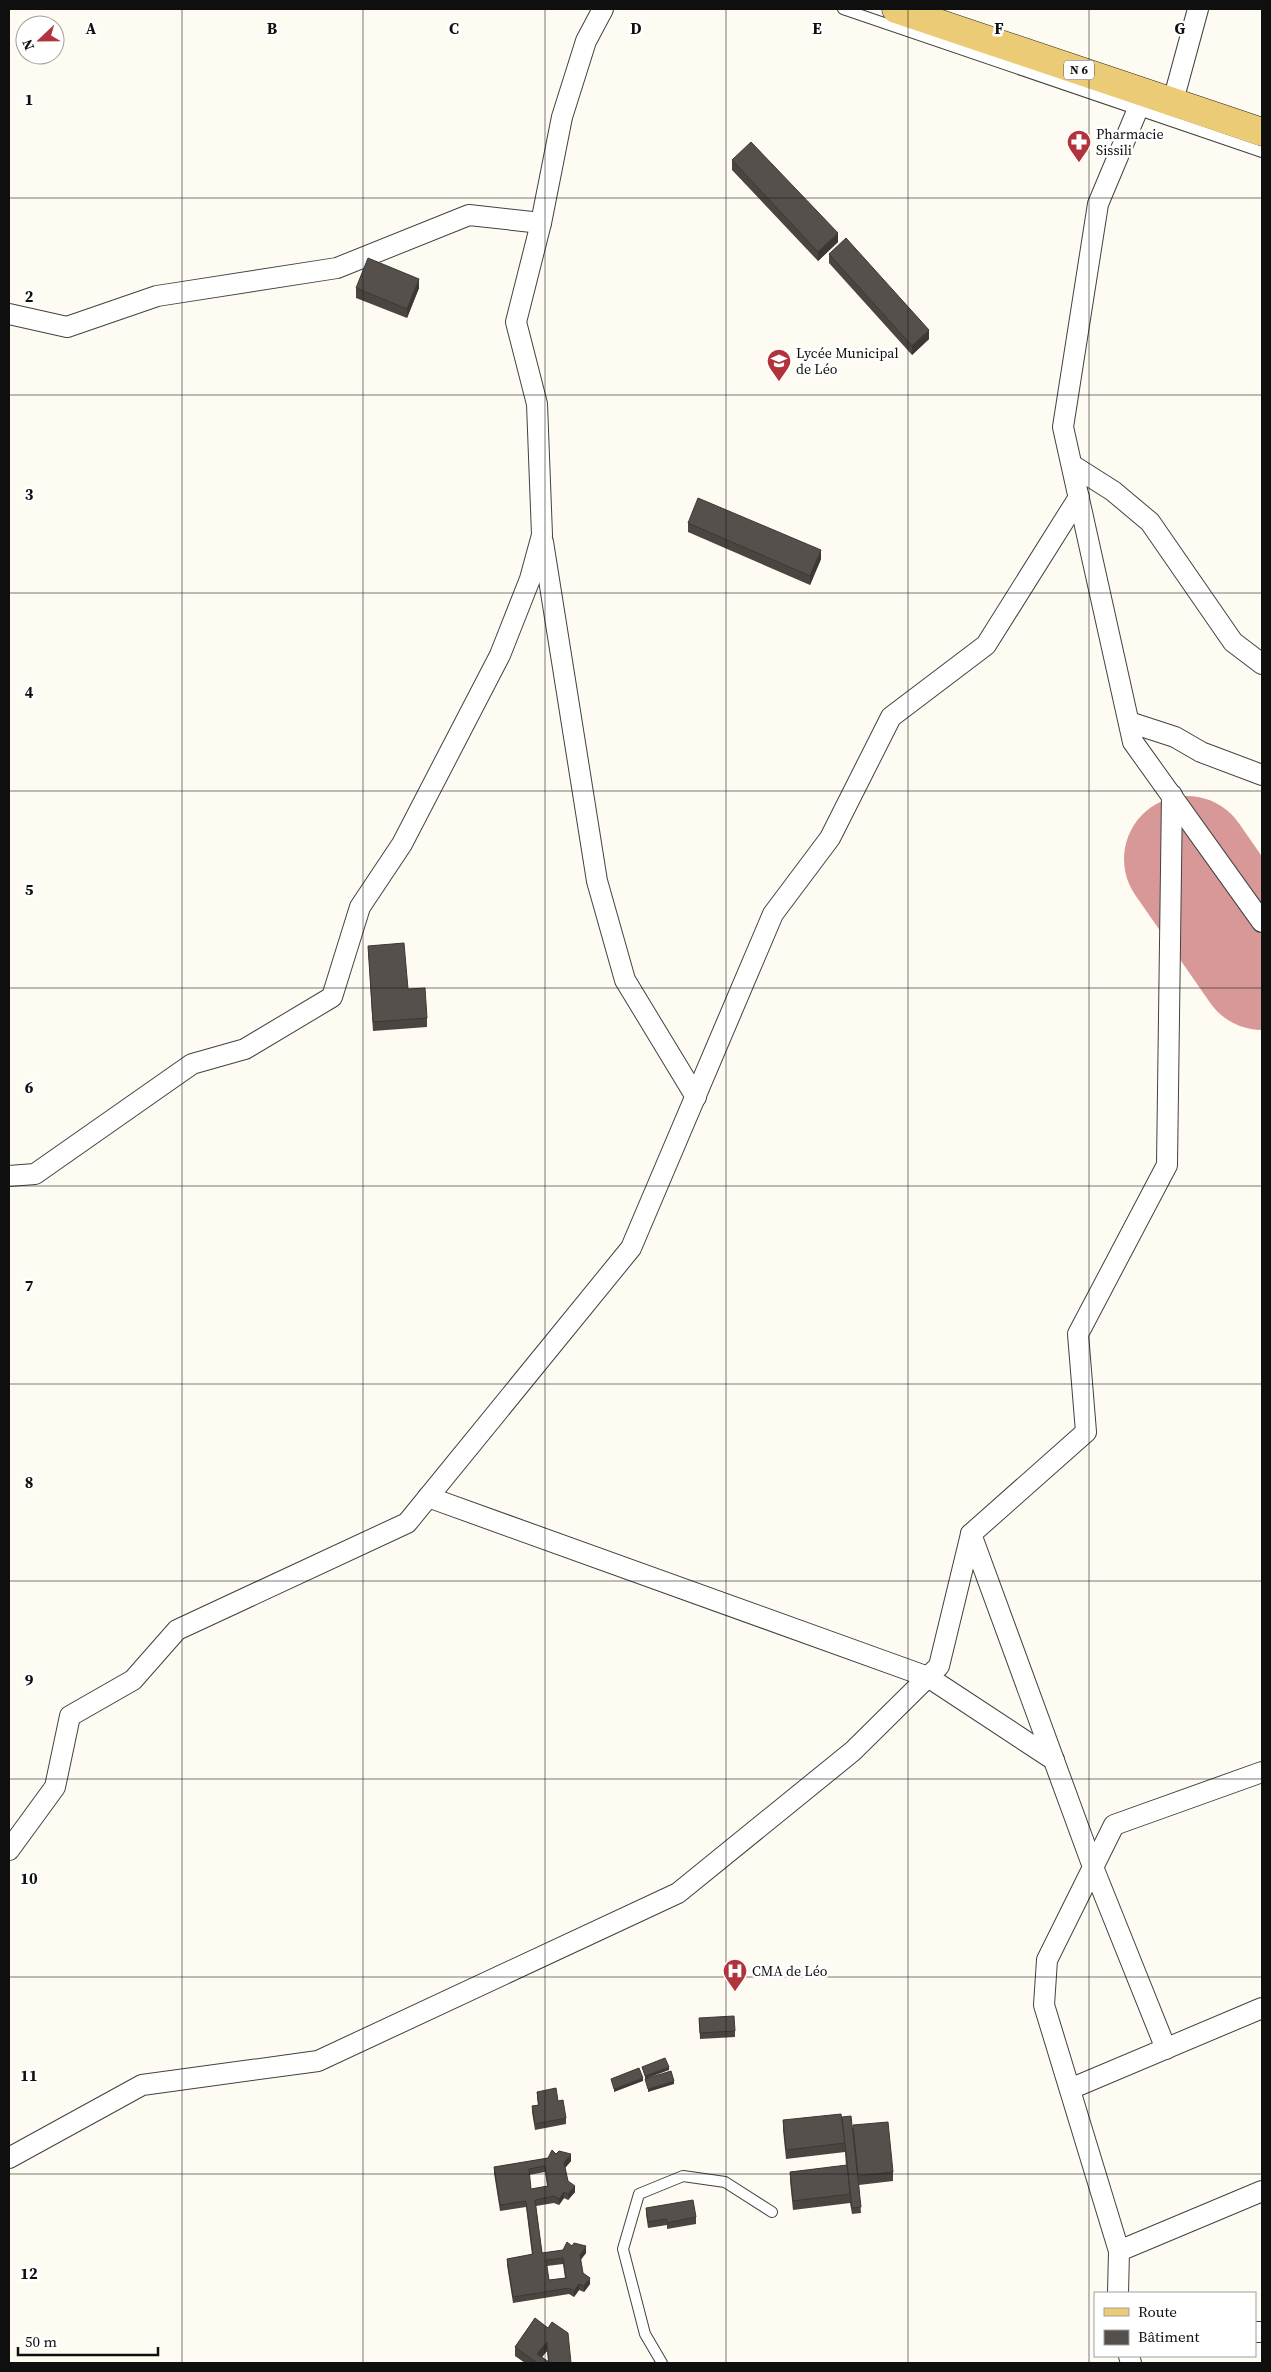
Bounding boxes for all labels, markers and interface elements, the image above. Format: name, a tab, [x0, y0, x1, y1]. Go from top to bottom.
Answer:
north arrow	[15, 15, 65, 65]
text: A	[86, 17, 97, 39]
text: B	[267, 17, 278, 39]
text: C	[449, 17, 459, 39]
text: D	[630, 17, 642, 39]
text: E	[812, 17, 822, 39]
text: F	[994, 17, 1004, 39]
text: G	[1175, 17, 1186, 39]
text: N	[17, 36, 39, 53]
road number: N 6	[1064, 60, 1094, 80]
text: 1	[25, 88, 33, 110]
place label: Pharmacie Sissili	[1096, 124, 1164, 160]
pharmacy icon: Pharmacie Sissili	[1066, 129, 1092, 163]
text: 2	[25, 285, 34, 307]
place label: Lycée Municipal de Léo	[796, 343, 899, 379]
school or university icon: Lycée Municipal de Léo	[766, 348, 792, 382]
text: 3	[25, 483, 34, 505]
text: 4	[25, 681, 34, 703]
text: 5	[25, 878, 34, 900]
text: 6	[25, 1076, 34, 1098]
text: 7	[25, 1274, 34, 1296]
text: 8	[25, 1471, 33, 1493]
text: 9	[25, 1669, 34, 1691]
text: 10	[20, 1867, 38, 1889]
hospital icon: CMA de Léo	[722, 1958, 748, 1992]
place label: CMA de Léo	[752, 1961, 828, 1981]
text: 11	[20, 2064, 38, 2086]
text: 12	[20, 2262, 38, 2284]
legend	[1094, 2292, 1256, 2357]
text: Route	[1138, 2301, 1177, 2322]
scale bar	[18, 2324, 158, 2356]
text: Bâtiment	[1138, 2326, 1200, 2347]
text: 50 m	[25, 2331, 57, 2352]

